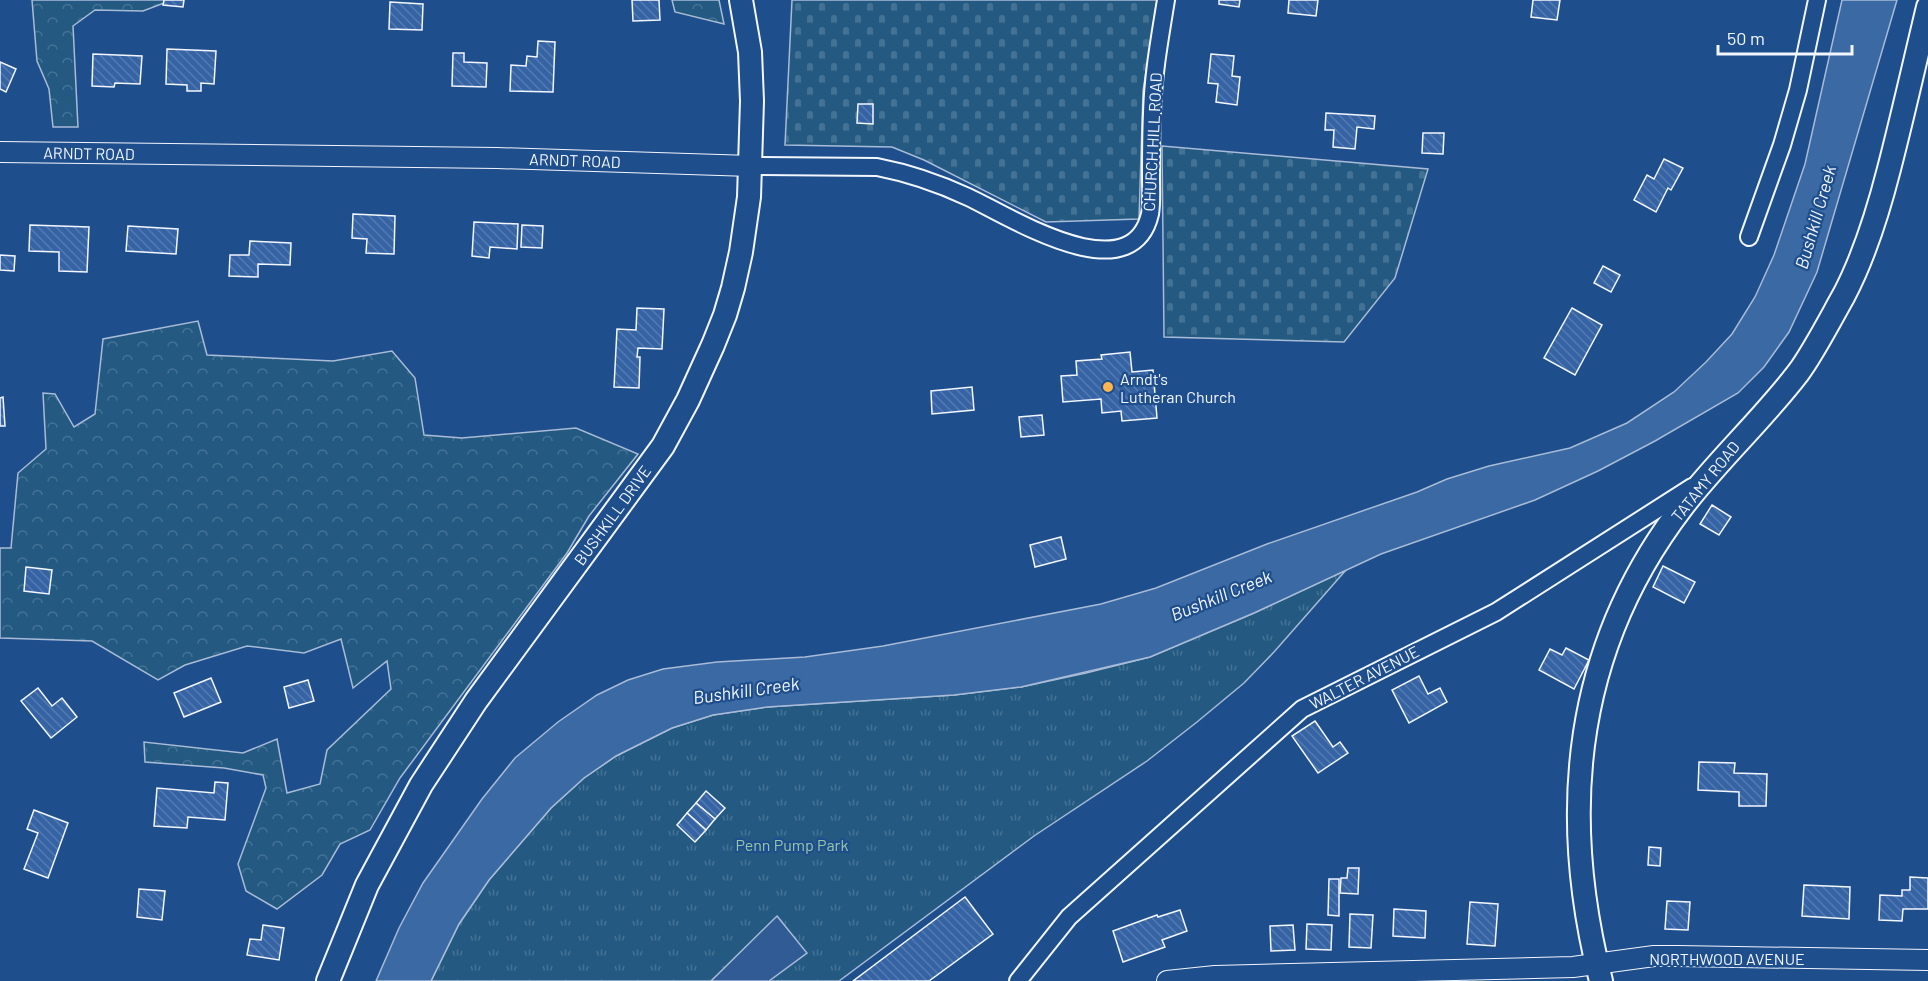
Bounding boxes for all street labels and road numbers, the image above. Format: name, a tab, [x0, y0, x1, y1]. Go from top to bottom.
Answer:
street label: CHURCH HILL ROAD	[1139, 72, 1165, 212]
street label: ARNDT ROAD	[43, 143, 135, 163]
street label: ARNDT ROAD	[529, 149, 621, 171]
street label: TATAMY ROAD	[1667, 437, 1743, 525]
street label: BUSHKILL DRIVE	[570, 462, 654, 568]
street label: WALTER AVENUE	[1306, 641, 1422, 713]
street label: NORTHWOOD AVENUE	[1649, 949, 1805, 968]

